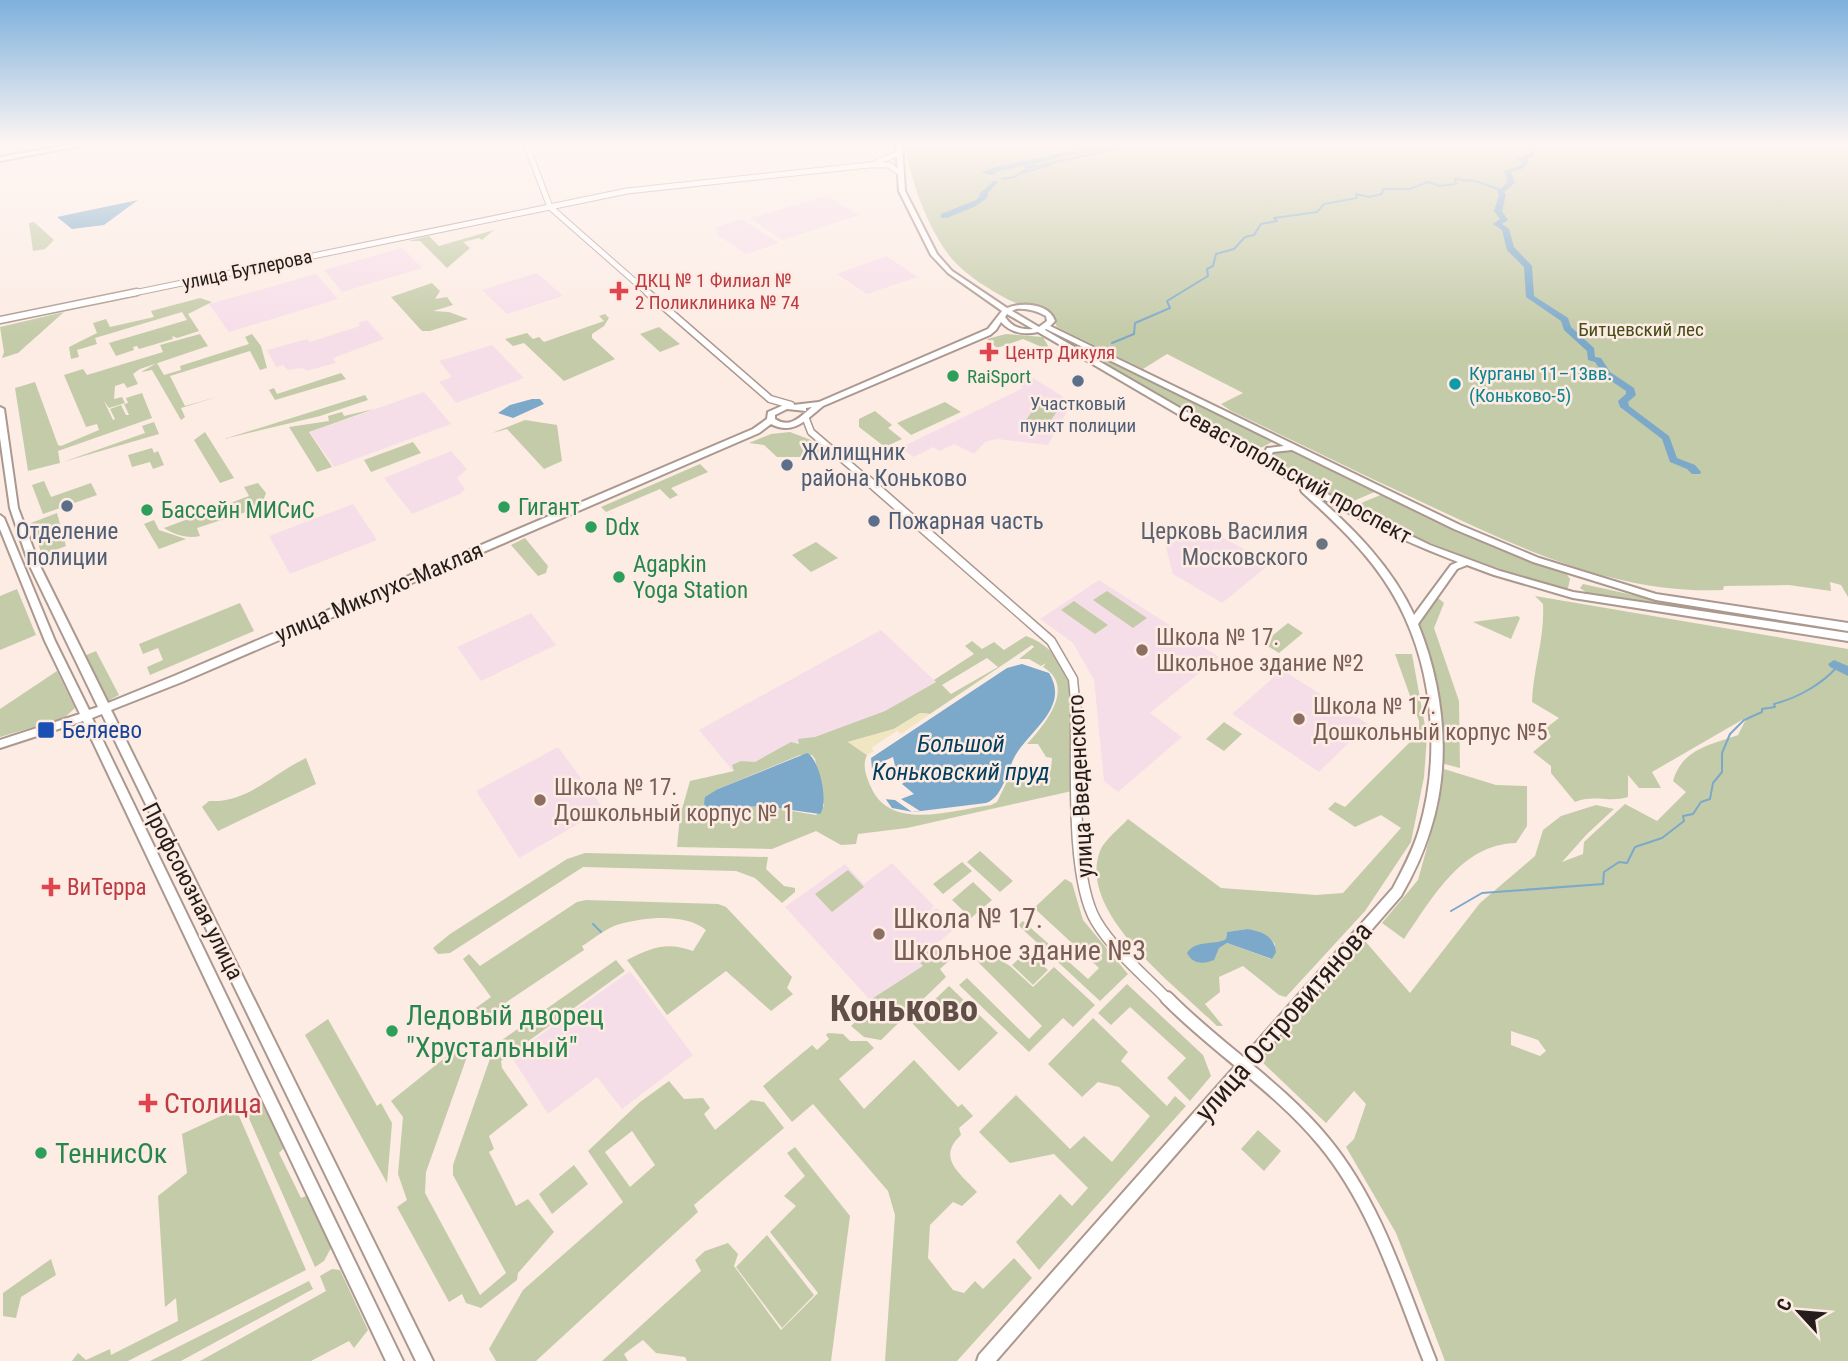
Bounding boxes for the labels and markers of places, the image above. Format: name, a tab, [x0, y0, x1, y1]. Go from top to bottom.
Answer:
place label: ДКЦ № 1 Филиал № 2 Поликлиника № 74	[635, 269, 800, 314]
marker: ДКЦ № 1 Филиал № 2 Поликлиника № 74	[609, 281, 629, 301]
place label: Центр Дикуля	[1005, 341, 1115, 364]
marker: Центр Дикуля	[979, 342, 999, 362]
place label: Курганы 11–13вв. (Коньково-5)	[1469, 362, 1612, 407]
place label: RaiSport	[967, 365, 1031, 388]
marker: RaiSport	[945, 368, 961, 384]
marker: Участковый пункт полиции	[1070, 373, 1086, 389]
marker: Курганы 11–13вв. (Коньково-5)	[1447, 376, 1463, 392]
place label: Участковый пункт полиции	[1020, 392, 1136, 437]
place label: Жилищник района Коньково	[801, 439, 967, 492]
marker: Жилищник района Коньково	[779, 457, 795, 473]
place label: Гигант	[518, 494, 580, 521]
place label: Бассейн МИСиС	[161, 497, 315, 524]
marker: Отделение полиции	[59, 498, 75, 514]
marker: Гигант	[496, 499, 512, 515]
marker: Бассейн МИСиС	[139, 502, 155, 518]
place label: Пожарная часть	[888, 508, 1044, 535]
marker: Пожарная часть	[866, 513, 882, 529]
place label: Ddx	[605, 514, 640, 541]
place label: Отделение полиции	[16, 518, 118, 571]
place label: Церковь Василия Московского	[1140, 518, 1308, 571]
marker: Ddx	[583, 519, 599, 535]
marker: Церковь Василия Московского	[1314, 536, 1330, 552]
place label: Agapkin Yoga Station	[633, 551, 748, 604]
marker: Agapkin Yoga Station	[611, 569, 627, 585]
place label: Школа № 17. Школьное здание №2	[1156, 624, 1364, 677]
marker: Школа № 17. Школьное здание №2	[1134, 642, 1150, 658]
place label: Школа № 17. Дошкольный корпус №5	[1313, 693, 1548, 746]
marker: Школа № 17. Дошкольный корпус №5	[1291, 711, 1307, 727]
place label: Беляево	[62, 717, 142, 744]
marker: Беляево	[36, 720, 56, 740]
place label: Школа № 17. Дошкольный корпус № 1	[554, 774, 794, 827]
marker: Школа № 17. Дошкольный корпус № 1	[532, 792, 548, 808]
place label: ВиТерра	[67, 874, 147, 901]
marker: ВиТерра	[41, 877, 61, 897]
place label: Школа № 17. Школьное здание №3	[893, 902, 1146, 967]
marker: Школа № 17. Школьное здание №3	[871, 926, 887, 942]
place label: Ледовый дворец "Хрустальный"	[406, 999, 604, 1064]
marker: Ледовый дворец "Хрустальный"	[384, 1023, 400, 1039]
place label: Столица	[164, 1087, 262, 1120]
marker: Столица	[138, 1093, 158, 1113]
place label: ТеннисОк	[55, 1137, 167, 1170]
marker: ТеннисОк	[33, 1145, 49, 1161]

